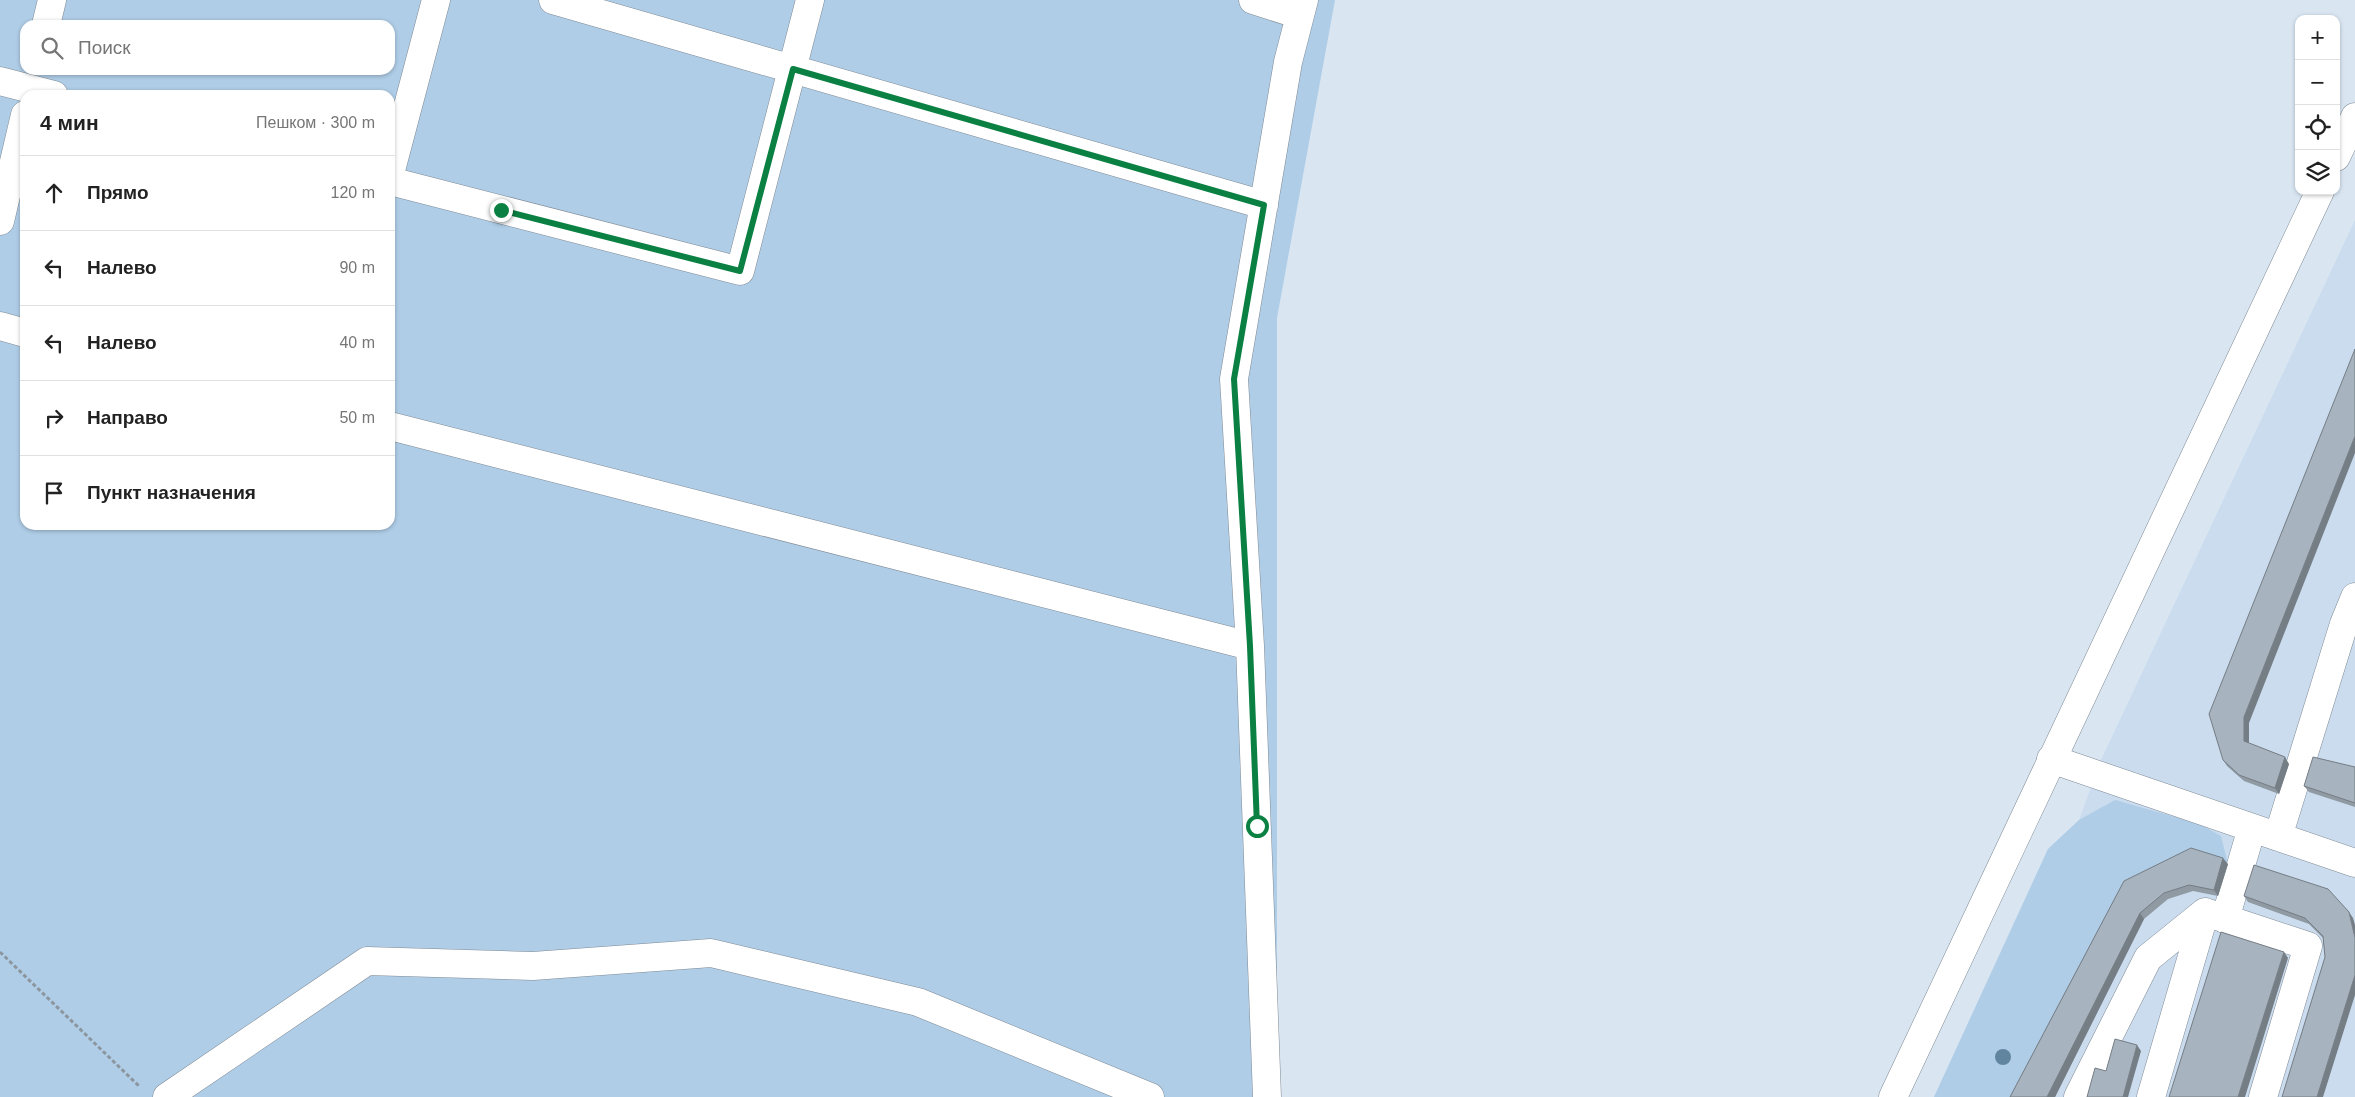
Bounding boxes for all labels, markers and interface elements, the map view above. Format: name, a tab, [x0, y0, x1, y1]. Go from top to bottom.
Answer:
map controls	[2295, 15, 2340, 195]
button: +	[2295, 15, 2340, 60]
search box	[20, 20, 395, 75]
icon: search	[38, 34, 66, 62]
text: Поиск	[78, 37, 131, 58]
button: −	[2295, 60, 2340, 105]
button: locate	[2295, 105, 2340, 150]
text: 4 мин	[40, 111, 99, 134]
text: Пешком · 300 m	[256, 114, 375, 131]
button: layers	[2295, 150, 2340, 195]
icon: ahead	[40, 179, 68, 207]
text: Прямо	[87, 182, 149, 203]
text: 120 m	[331, 184, 375, 201]
route end	[490, 199, 513, 222]
icon: left	[40, 254, 68, 282]
text: Налево	[87, 257, 157, 278]
text: 90 m	[339, 259, 375, 276]
icon: left	[40, 329, 68, 357]
text: Налево	[87, 332, 157, 353]
text: 40 m	[339, 334, 375, 351]
icon: right	[40, 404, 68, 432]
text: Направо	[87, 407, 168, 428]
text: 50 m	[339, 409, 375, 426]
icon: arrive	[40, 479, 68, 507]
text: Пункт назначения	[87, 482, 256, 503]
route start	[1246, 815, 1269, 838]

